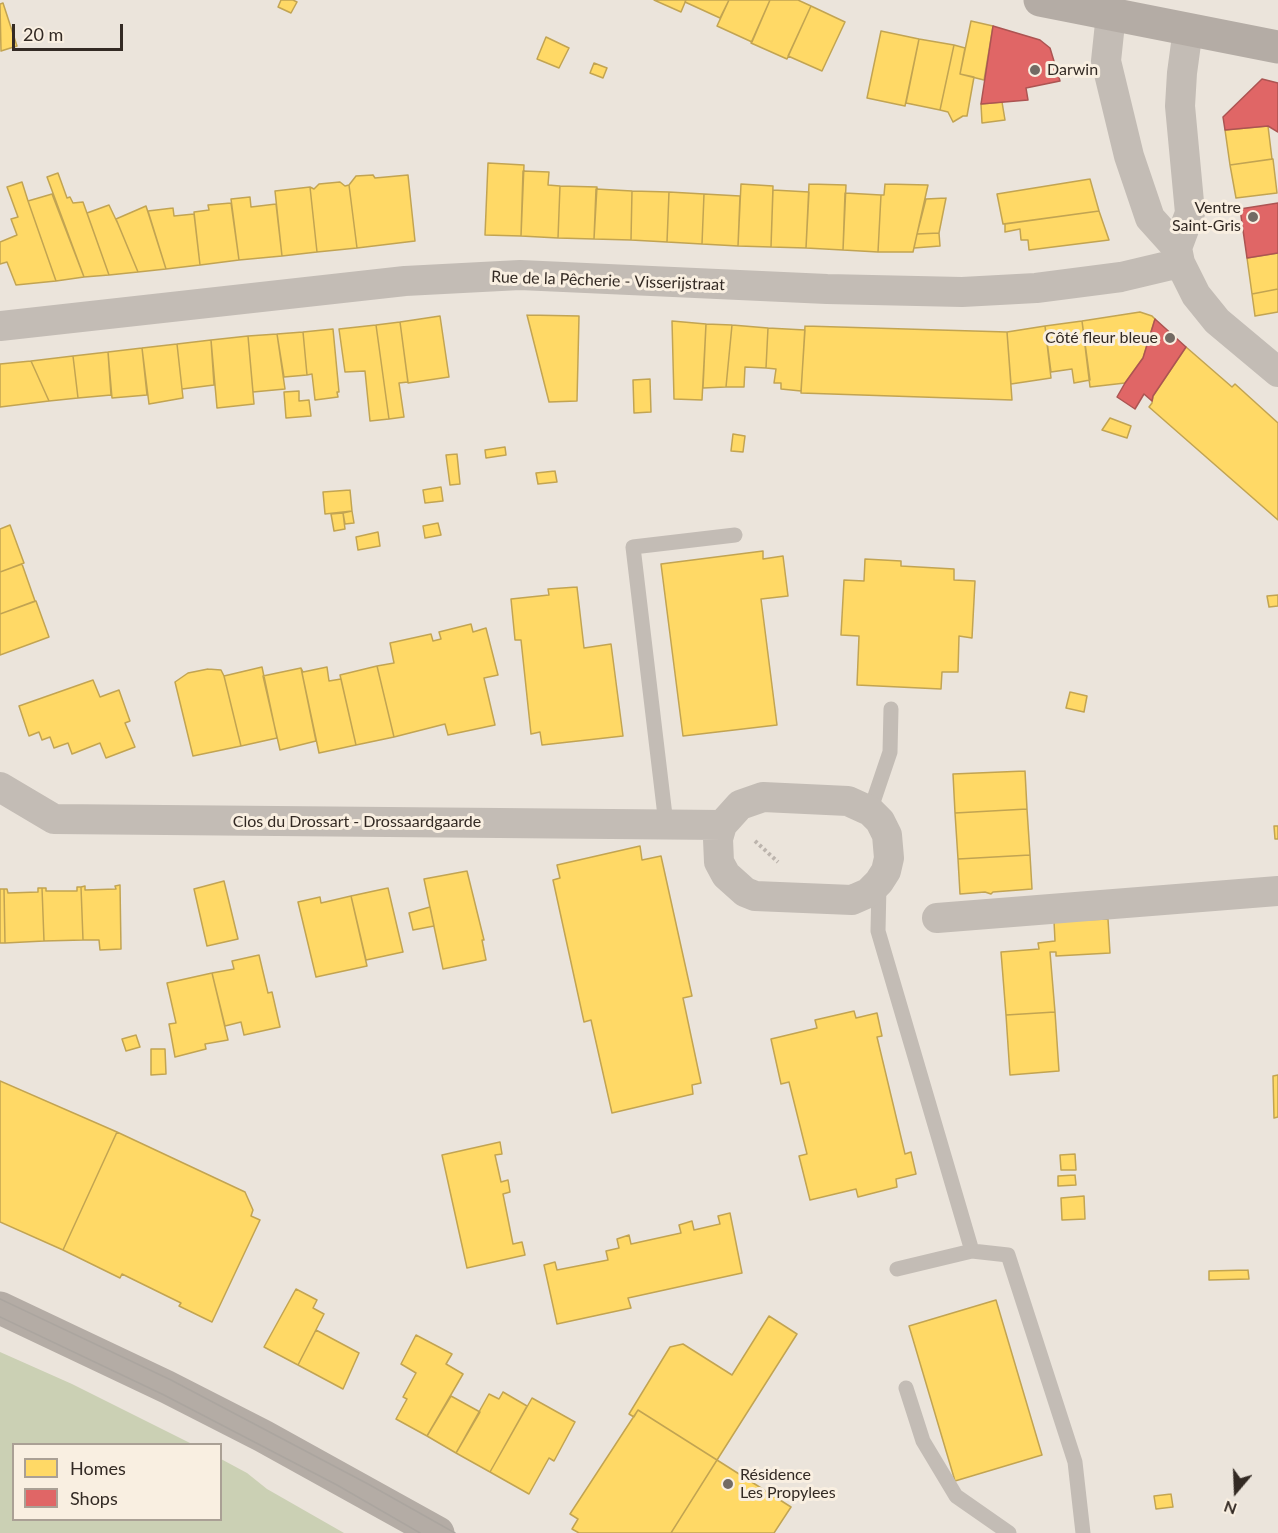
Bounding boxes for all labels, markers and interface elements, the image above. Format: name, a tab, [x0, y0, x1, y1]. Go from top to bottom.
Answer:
scale bar	[15, 12, 126, 50]
text: 20 m	[23, 23, 63, 45]
place label: Darwin	[1047, 60, 1098, 80]
marker: Darwin	[1028, 63, 1042, 77]
place label: Ventre Saint-Gris	[1172, 198, 1241, 236]
marker: Ventre Saint-Gris	[1246, 210, 1260, 224]
street label: Rue de la Pêcherie - Visserijstraat	[491, 267, 725, 295]
place label: Côté fleur bleue	[1045, 328, 1158, 348]
marker: Côté fleur bleue	[1163, 331, 1177, 345]
street label: Clos du Drossart - Drossaardgaarde	[233, 812, 481, 832]
legend	[12, 1443, 222, 1521]
text: Homes	[70, 1457, 126, 1479]
north arrow	[1206, 1461, 1266, 1521]
place label: Résidence Les Propylees	[740, 1465, 836, 1503]
marker: Résidence Les Propylees	[721, 1477, 735, 1491]
text: Shops	[70, 1487, 118, 1509]
text: N	[1221, 1498, 1239, 1519]

